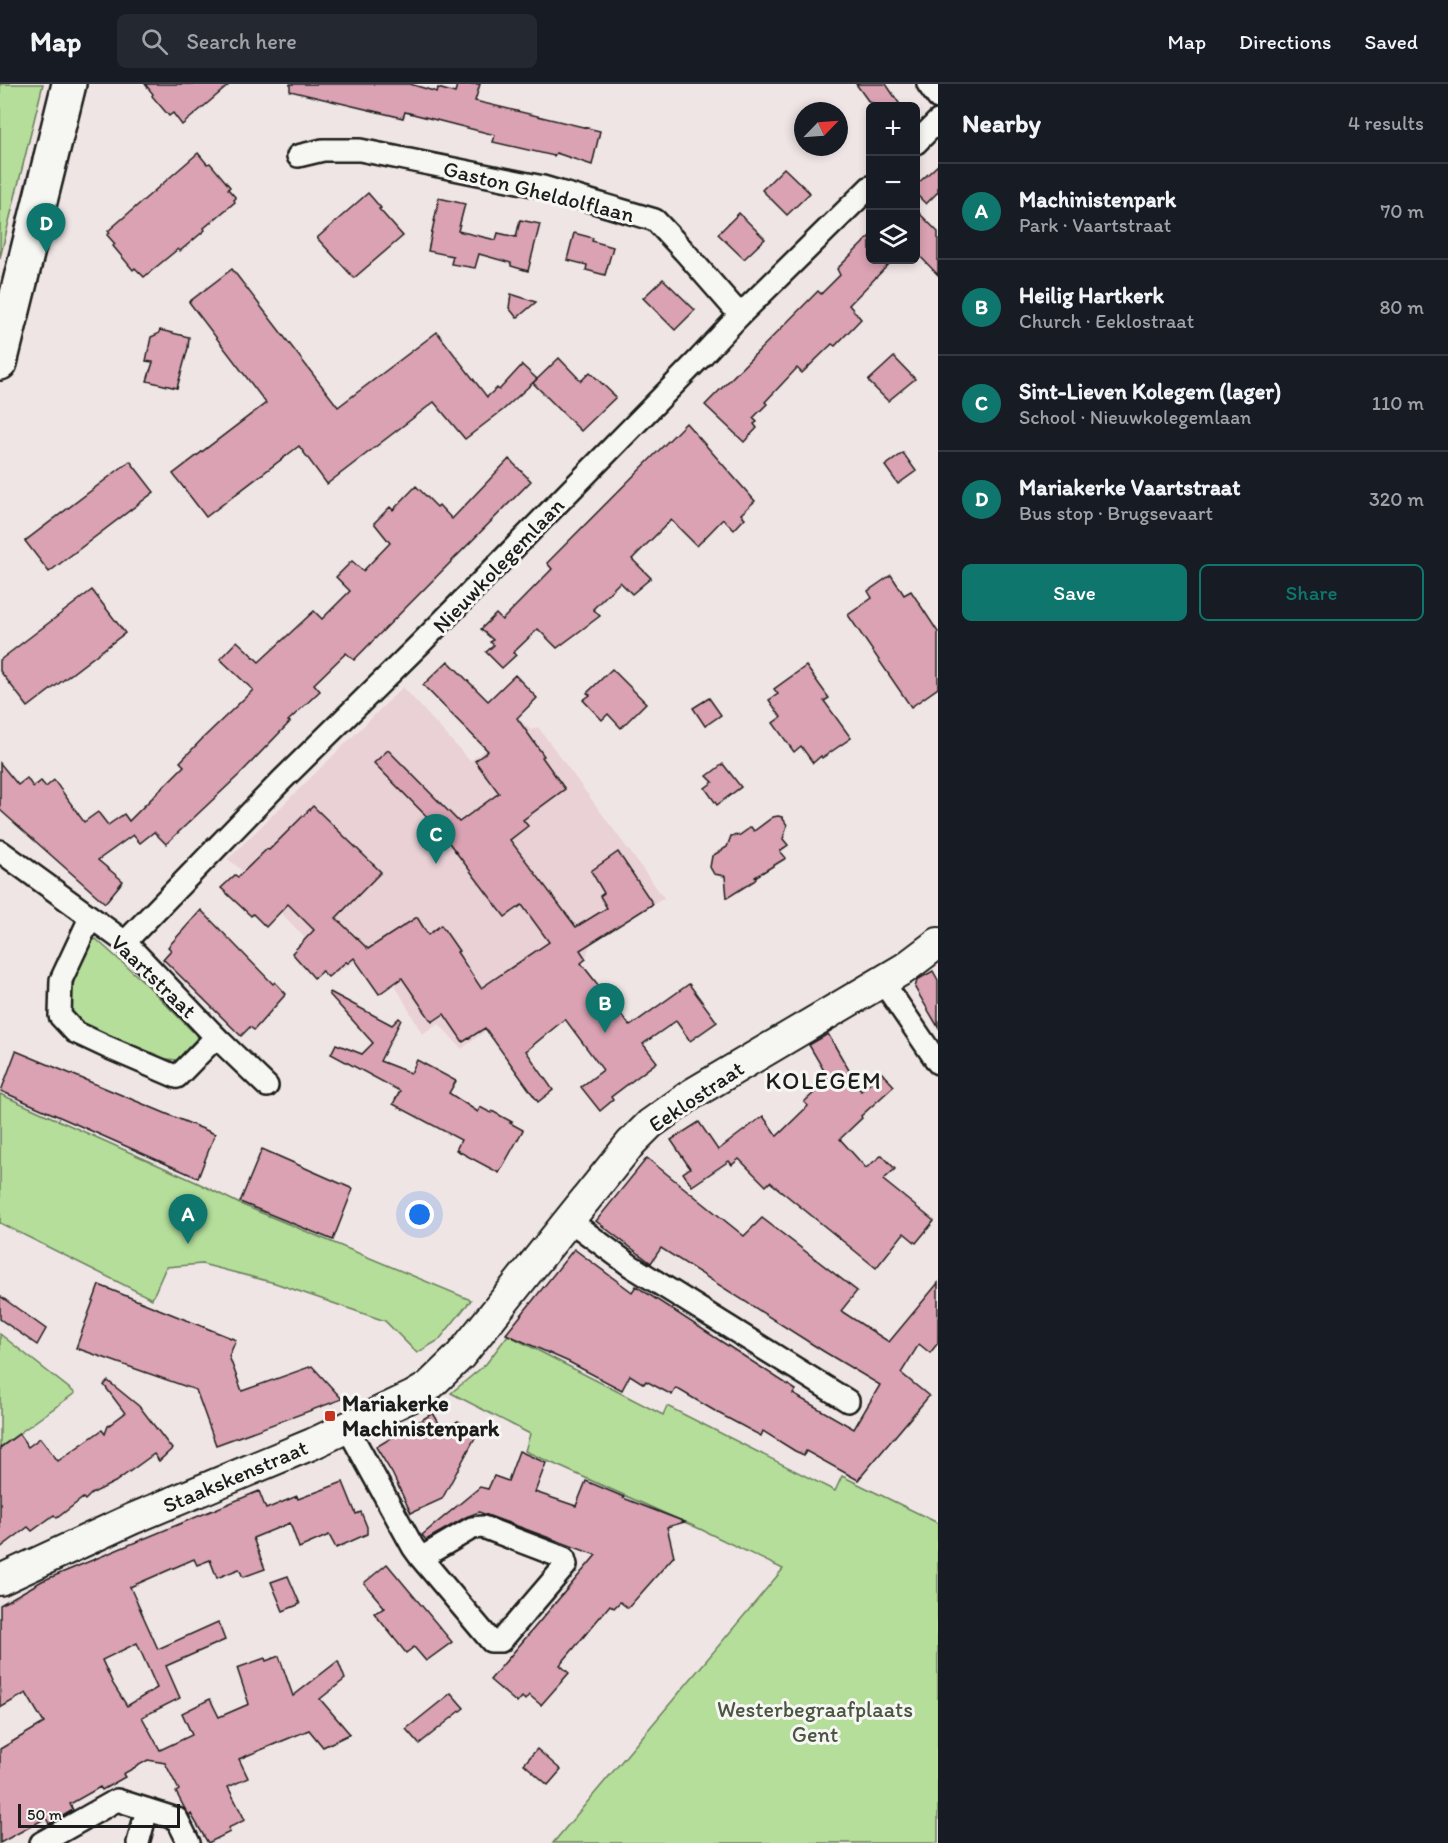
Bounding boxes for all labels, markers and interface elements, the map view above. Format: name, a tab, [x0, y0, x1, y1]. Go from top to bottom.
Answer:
search box	[117, 14, 537, 68]
text: Map	[30, 24, 81, 58]
icon: search	[138, 25, 171, 58]
text: Search here	[186, 28, 297, 55]
text: Map	[1168, 29, 1206, 54]
text: Directions	[1239, 29, 1331, 54]
text: Saved	[1364, 29, 1418, 54]
north arrow	[794, 102, 848, 156]
map controls	[866, 102, 920, 264]
button: +	[866, 102, 920, 156]
text: Nearby	[962, 107, 1041, 139]
text: 4 results	[1348, 111, 1424, 135]
street label: Gaston Gheldolflaan	[441, 155, 638, 228]
button: −	[866, 156, 920, 210]
text: Machinistenpark	[1019, 186, 1176, 213]
text: A	[975, 199, 988, 223]
text: 70 m	[1380, 199, 1424, 223]
pin: D	[26, 204, 66, 253]
button: layers	[866, 210, 920, 264]
text: Park · Vaartstraat	[1019, 213, 1171, 237]
text: Heilig Hartkerk	[1019, 282, 1164, 309]
text: B	[975, 295, 988, 319]
text: 80 m	[1379, 295, 1424, 319]
text: Church · Eeklostraat	[1019, 309, 1194, 333]
text: Sint-Lieven Kolegem (lager)	[1019, 378, 1281, 405]
text: C	[975, 391, 988, 415]
text: 110 m	[1372, 391, 1424, 415]
text: School · Nieuwkolegemlaan	[1019, 405, 1251, 429]
text: Mariakerke Vaartstraat	[1019, 474, 1240, 501]
text: D	[975, 487, 988, 511]
text: 320 m	[1369, 487, 1424, 511]
street label: Nieuwkolegemlaan	[427, 492, 570, 639]
text: Bus stop · Brugsevaart	[1019, 501, 1213, 525]
button: Save	[962, 564, 1187, 621]
button: Share	[1199, 564, 1424, 621]
pin: C	[416, 814, 456, 864]
street label: Vaartstraat	[105, 929, 202, 1024]
pin: B	[586, 984, 624, 1033]
street label: Eeklostraat	[644, 1055, 749, 1138]
district label: KOLEGEM	[766, 1066, 882, 1095]
pin: A	[168, 1194, 207, 1244]
your location	[405, 1200, 434, 1229]
place label: Mariakerke Machinistenpark	[342, 1390, 500, 1442]
marker: Mariakerke Machinistenpark	[323, 1409, 337, 1423]
street label: Staakskenstraat	[159, 1434, 312, 1519]
park label: Westerbegraafplaats Gent	[717, 1696, 913, 1748]
scale bar	[18, 1801, 180, 1828]
text: 50 m	[27, 1805, 62, 1824]

